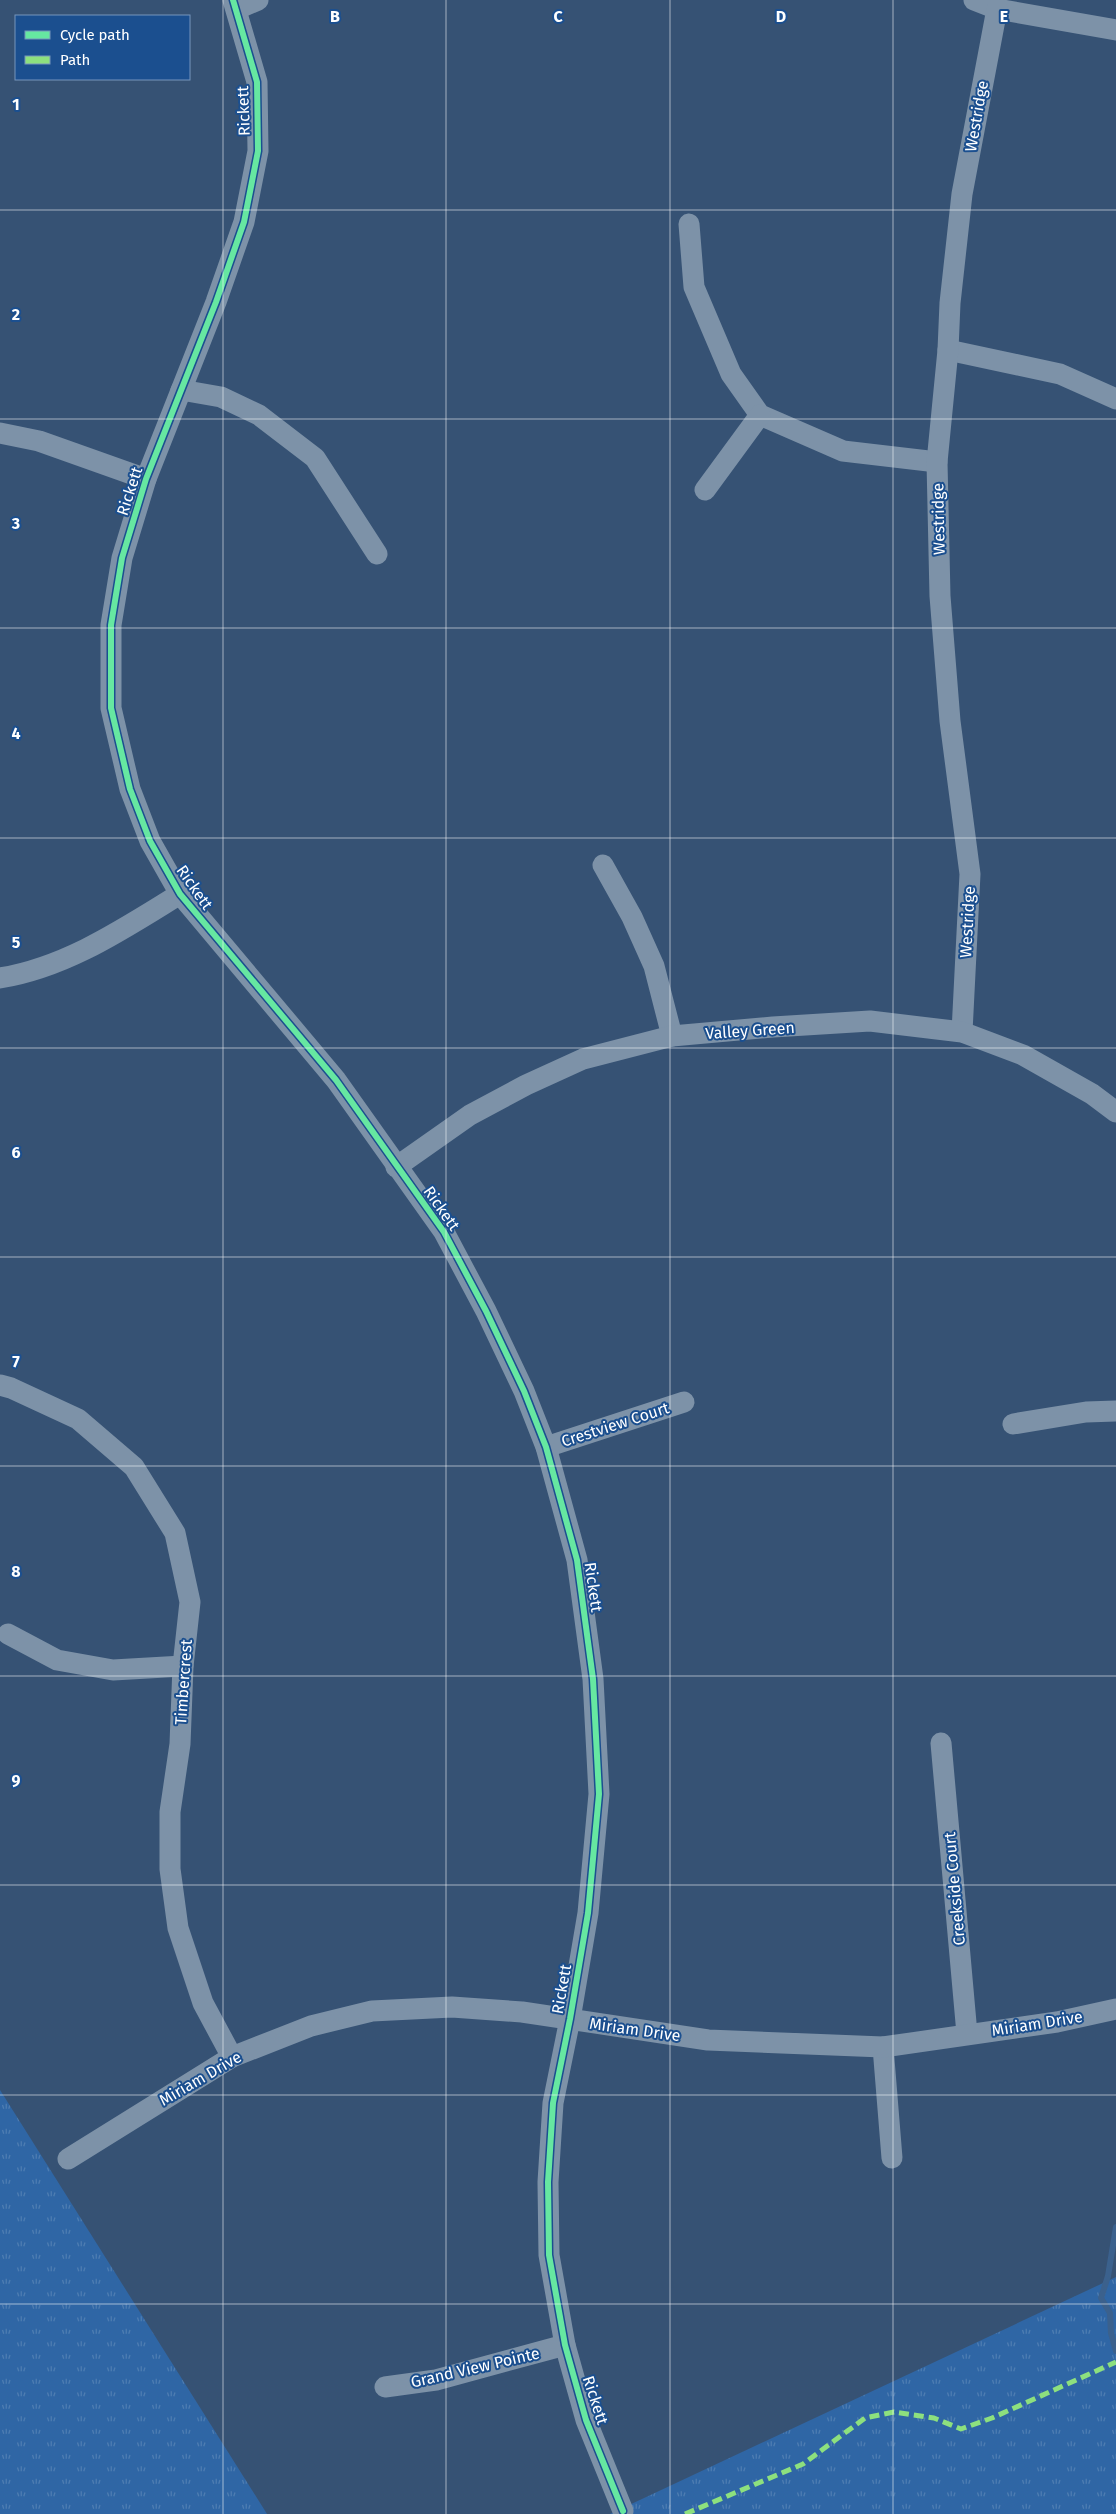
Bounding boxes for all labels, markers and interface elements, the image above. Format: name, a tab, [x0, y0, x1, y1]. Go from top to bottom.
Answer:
text: B	[330, 7, 340, 26]
text: C	[553, 7, 563, 26]
text: D	[776, 7, 786, 26]
text: E	[1000, 7, 1008, 26]
legend	[15, 15, 190, 80]
text: Cycle path	[60, 26, 130, 44]
text: Path	[60, 51, 90, 69]
street label: Westridge	[961, 79, 992, 153]
street label: Rickett	[233, 85, 254, 136]
text: 1	[12, 95, 20, 114]
text: 2	[12, 305, 20, 324]
street label: Rickett	[113, 464, 146, 518]
street label: Westridge	[928, 483, 949, 555]
text: 3	[11, 514, 20, 533]
text: 4	[11, 724, 21, 743]
street label: Rickett	[172, 861, 217, 913]
street label: Westridge	[956, 886, 979, 959]
text: 5	[12, 933, 21, 952]
street label: Valley Green	[705, 1018, 795, 1043]
text: 6	[11, 1143, 21, 1162]
street label: Rickett	[419, 1182, 464, 1234]
text: 7	[12, 1352, 20, 1371]
street label: Crestview Court	[559, 1398, 672, 1451]
street label: Rickett	[581, 1561, 606, 1613]
text: 8	[11, 1562, 21, 1581]
street label: Timbercrest	[171, 1638, 196, 1725]
text: 9	[12, 1771, 21, 1790]
street label: Creekside Court	[940, 1831, 969, 1946]
street label: Rickett	[548, 1963, 575, 2015]
street label: Miriam Drive	[990, 2007, 1084, 2040]
street label: Miriam Drive	[588, 2014, 682, 2045]
street label: Miriam Drive	[156, 2047, 245, 2110]
street label: Grand View Pointe	[409, 2343, 541, 2392]
street label: Rickett	[579, 2373, 612, 2427]

